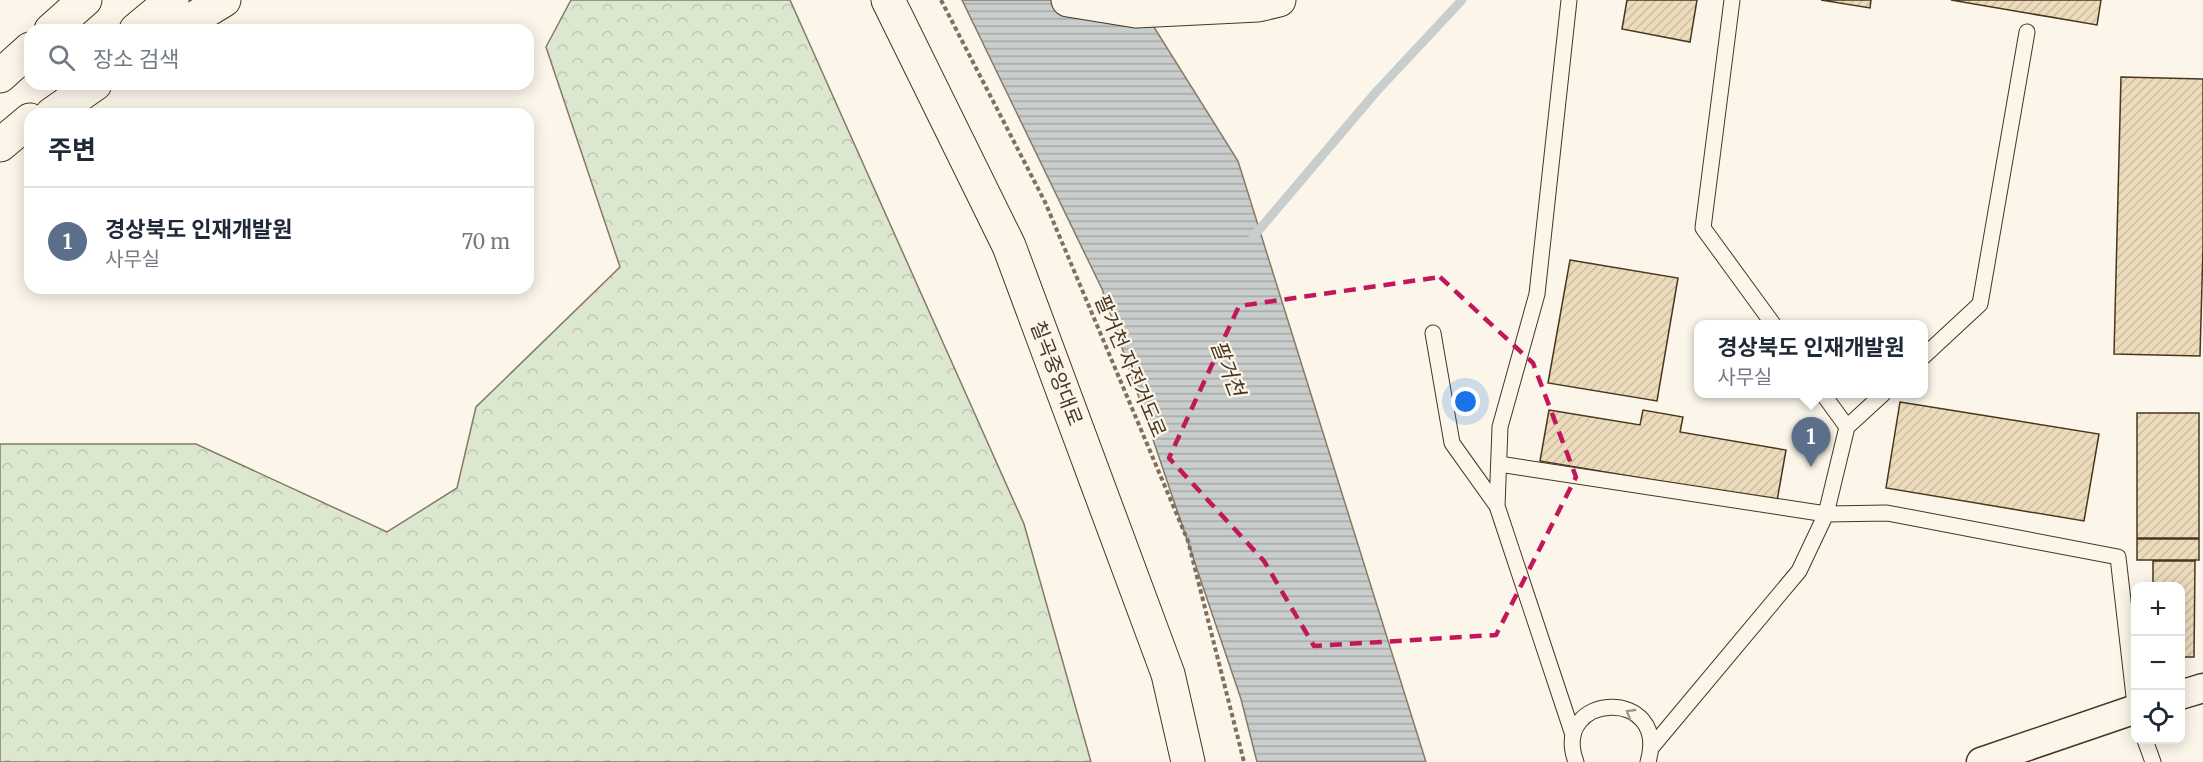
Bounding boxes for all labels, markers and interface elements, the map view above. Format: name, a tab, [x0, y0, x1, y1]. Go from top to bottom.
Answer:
search box	[24, 24, 534, 90]
icon: search	[45, 41, 78, 74]
text: 장소 검색	[93, 45, 179, 73]
text: 주변	[48, 133, 96, 166]
text: 경상북도 인재개발원	[105, 215, 292, 243]
text: 1	[63, 229, 72, 254]
text: 70 m	[462, 229, 510, 254]
text: 사무실	[105, 246, 160, 271]
street label: 팔거천 자전거도로	[1090, 291, 1172, 441]
street label: 칠곡중앙대로	[1026, 317, 1088, 429]
popup	[1694, 320, 1928, 398]
text: 경상북도 인재개발원	[1717, 333, 1905, 361]
water label: 팔거천	[1205, 336, 1252, 402]
text: 사무실	[1717, 364, 1773, 389]
your location	[1451, 387, 1480, 416]
pin: 1	[1792, 418, 1830, 467]
map controls	[2131, 582, 2185, 744]
button: +	[2131, 582, 2185, 636]
button: −	[2131, 636, 2185, 690]
button: locate	[2131, 690, 2185, 744]
one-way arrow	[1626, 708, 1636, 720]

